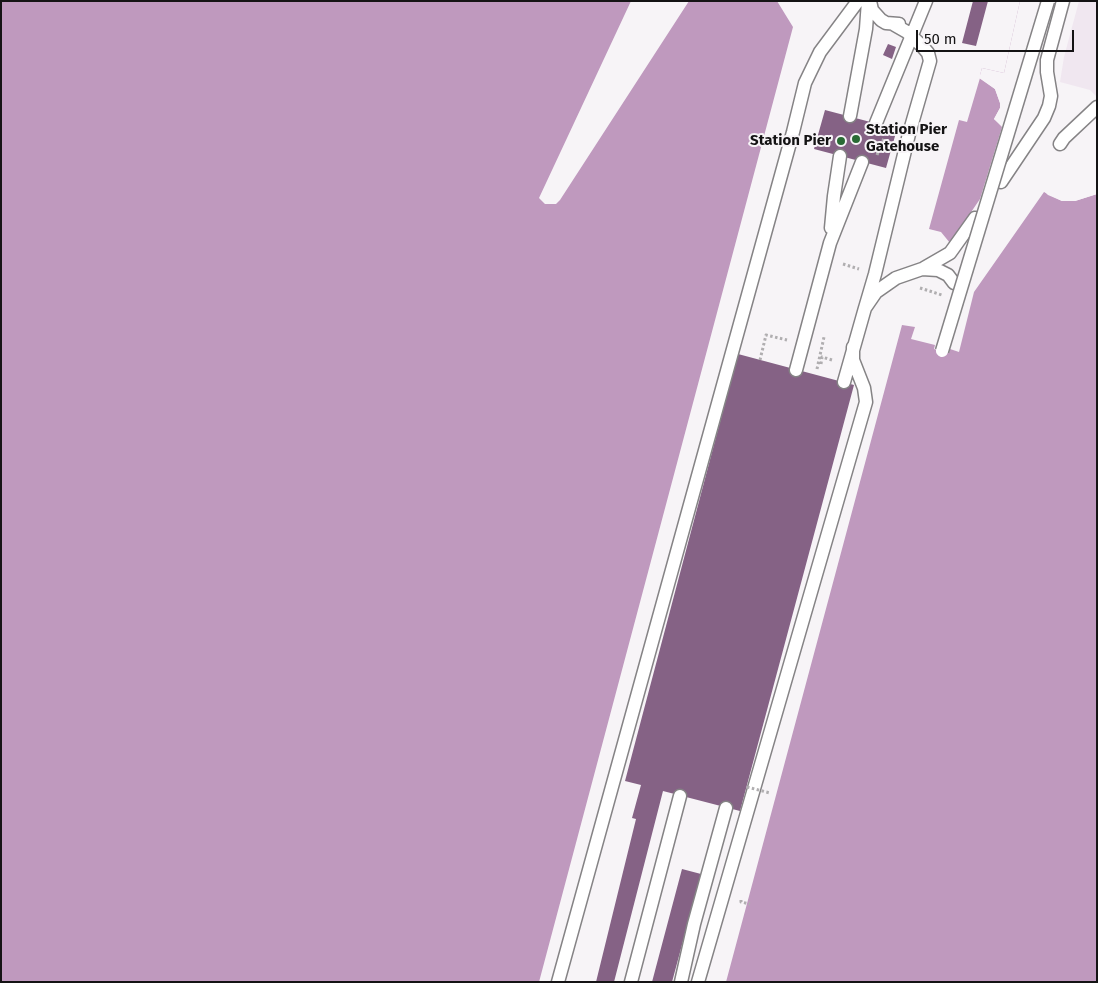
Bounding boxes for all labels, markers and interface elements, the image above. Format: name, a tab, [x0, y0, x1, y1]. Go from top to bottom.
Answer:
scale bar	[918, 20, 1076, 52]
text: 50 m	[924, 30, 957, 48]
place label: Station Pier Gatehouse	[866, 121, 947, 156]
place label: Station Pier	[750, 132, 831, 150]
marker: Station Pier Gatehouse	[850, 133, 862, 145]
marker: Station Pier	[835, 135, 847, 147]

